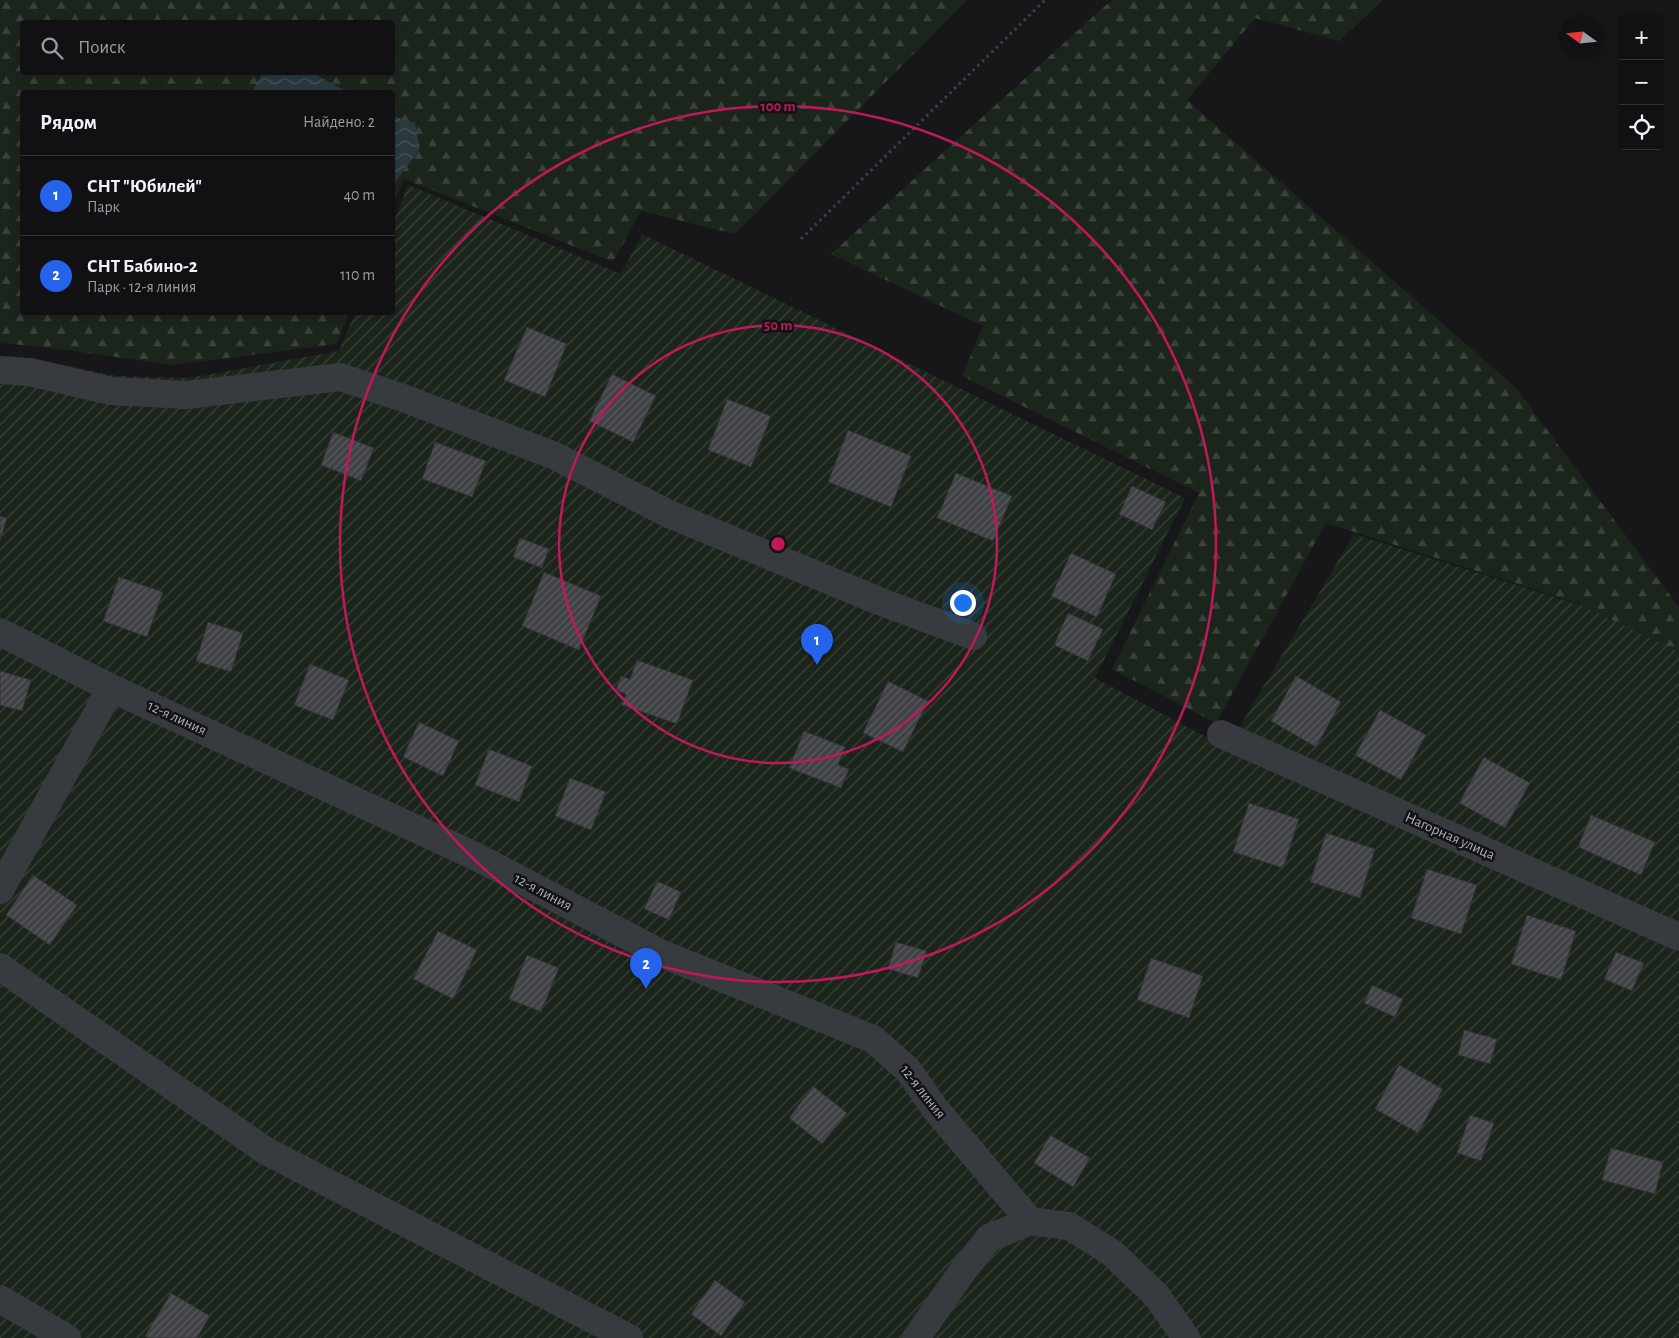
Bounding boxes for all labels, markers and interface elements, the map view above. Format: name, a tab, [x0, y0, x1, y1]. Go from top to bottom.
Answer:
north arrow	[1559, 15, 1604, 60]
map controls	[1619, 15, 1664, 150]
button: +	[1619, 15, 1664, 60]
search box	[20, 20, 395, 75]
icon: search	[38, 34, 66, 62]
text: Поиск	[78, 38, 125, 57]
button: −	[1619, 60, 1664, 105]
text: 100 m	[760, 99, 796, 114]
button: locate	[1619, 105, 1664, 150]
text: Рядом	[40, 112, 97, 133]
text: Найдено: 2	[303, 114, 375, 130]
text: СНТ "Юбилей"	[87, 177, 202, 196]
text: 1	[53, 187, 59, 203]
text: 40 m	[343, 187, 375, 203]
text: Парк	[87, 199, 120, 215]
text: СНТ Бабино-2	[87, 257, 198, 276]
text: 2	[52, 267, 60, 283]
text: 110 m	[340, 267, 375, 283]
text: Парк · 12-я линия	[87, 279, 196, 295]
text: 50 m	[764, 318, 792, 333]
centre of rings	[769, 535, 787, 553]
your location	[950, 590, 976, 616]
pin: 1	[801, 624, 833, 665]
street label: 12-я линия	[145, 698, 209, 738]
street label: Нагорная улица	[1403, 810, 1497, 863]
street label: 12-я линия	[512, 871, 574, 913]
pin: 2	[630, 948, 662, 989]
street label: 12-я линия	[898, 1062, 948, 1122]

